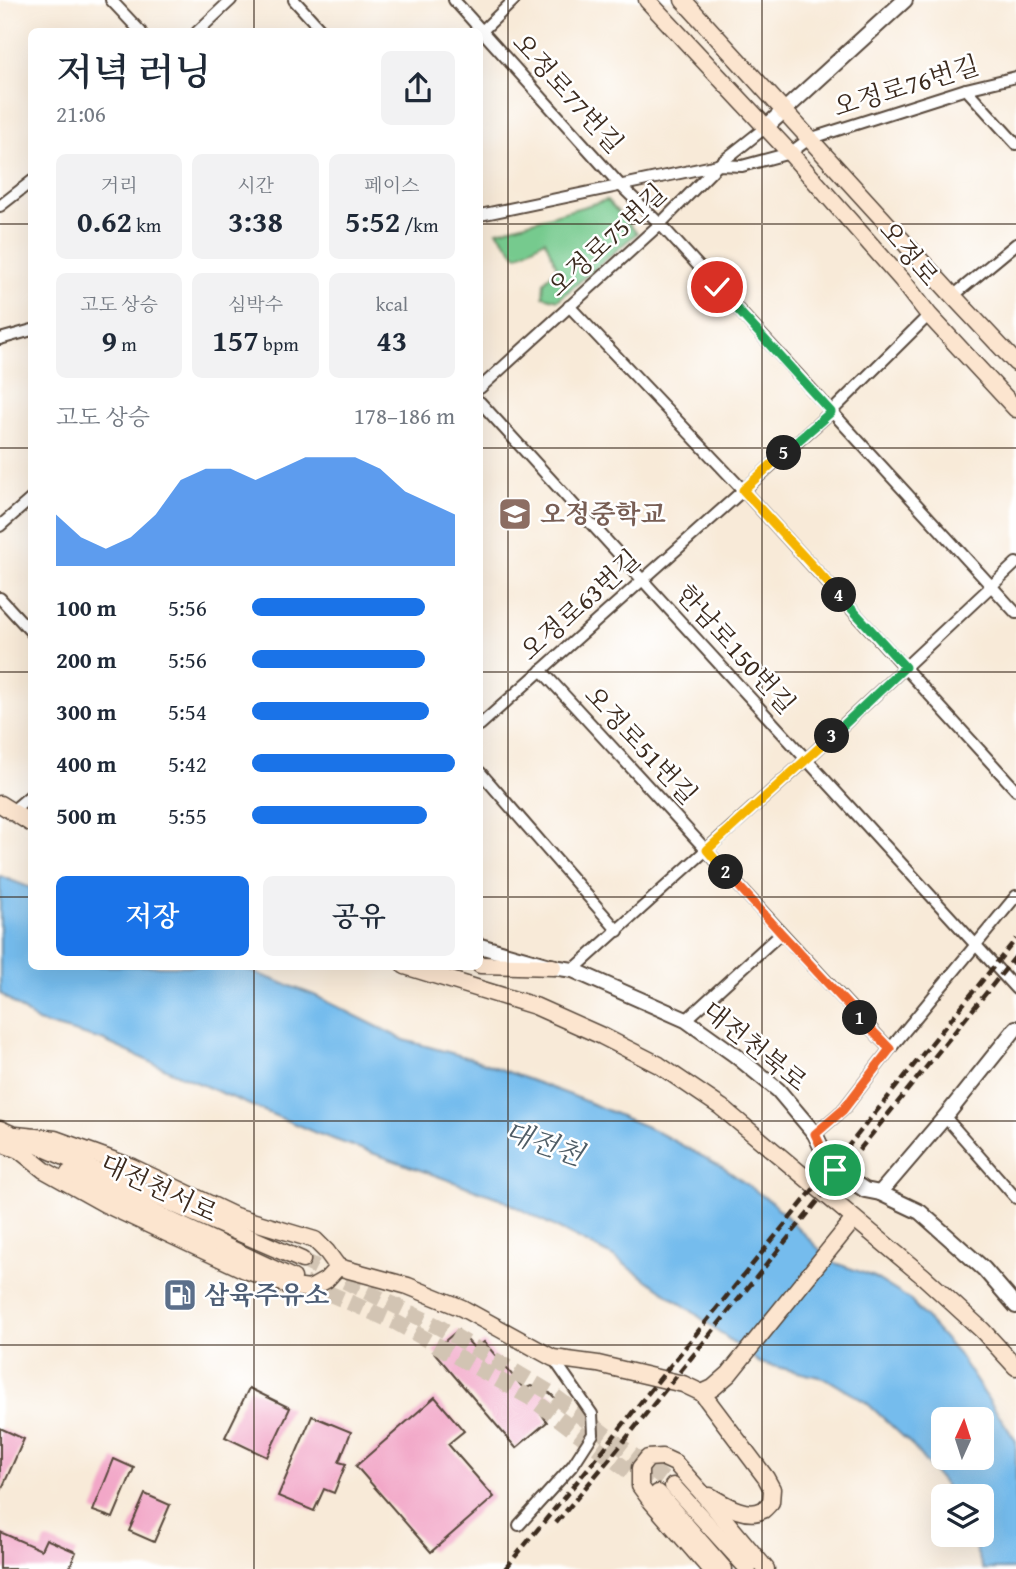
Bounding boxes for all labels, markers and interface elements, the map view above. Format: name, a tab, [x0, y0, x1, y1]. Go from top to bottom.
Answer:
street label: 오정로77번길	[503, 24, 633, 162]
text: 저녁 러닝	[56, 43, 211, 99]
street label: 오정로76번길	[828, 45, 984, 126]
button: share	[381, 51, 455, 125]
text: 21:06	[56, 97, 106, 130]
text: 거리	[101, 171, 138, 199]
text: 시간	[237, 171, 274, 199]
text: 페이스	[364, 171, 419, 199]
street label: 오정로75번길	[538, 174, 675, 305]
text: 0.62	[77, 199, 132, 243]
text: 3:38	[228, 199, 283, 243]
text: 5:52	[345, 199, 400, 243]
text: km	[132, 211, 161, 239]
text: /km	[400, 211, 439, 239]
street label: 오정로	[870, 211, 949, 294]
pin	[687, 257, 747, 317]
icon: check	[698, 268, 736, 306]
text: 고도 상승	[80, 290, 158, 318]
text: 심박수	[228, 290, 283, 318]
text: kcal	[376, 290, 408, 318]
text: 9	[102, 318, 117, 362]
text: 157	[212, 318, 259, 362]
text: 43	[376, 318, 407, 362]
text: m	[117, 330, 137, 358]
text: bpm	[259, 330, 299, 358]
text: 178–186 m	[354, 399, 455, 432]
text: 고도 상승	[56, 400, 150, 433]
pin: 5	[766, 435, 802, 470]
text: 5	[779, 438, 788, 466]
place label: 오정중학교	[540, 494, 666, 533]
school or university icon: 오정중학교	[496, 495, 534, 533]
street label: 오정로63번길	[511, 540, 649, 670]
street label: 한남로150번길	[667, 575, 805, 722]
pin: 4	[822, 578, 856, 612]
text: 4	[834, 580, 843, 608]
text: 100 m	[56, 591, 117, 624]
text: 5:56	[168, 591, 207, 624]
text: 200 m	[56, 643, 117, 676]
text: 5:56	[168, 643, 207, 676]
street label: 오정로51번길	[576, 676, 707, 813]
text: 300 m	[56, 695, 117, 728]
text: 5:54	[168, 695, 207, 728]
pin: 3	[814, 718, 850, 754]
text: 3	[827, 721, 836, 749]
text: 400 m	[56, 747, 117, 780]
text: 5:42	[168, 747, 207, 780]
text: 500 m	[56, 799, 117, 832]
text: 5:55	[168, 799, 207, 832]
pin: 2	[708, 854, 744, 890]
text: 2	[721, 857, 730, 885]
button: 저장	[56, 876, 249, 956]
button: 공유	[263, 876, 455, 956]
street label: 대전천북로	[694, 991, 816, 1100]
pin: 1	[842, 1000, 878, 1036]
text: 1	[855, 1003, 864, 1031]
water label: 대전천	[499, 1110, 591, 1176]
pin	[805, 1140, 865, 1200]
street label: 대전천서로	[94, 1143, 224, 1232]
icon: arrive	[816, 1151, 854, 1189]
place label: 삼육주유소	[204, 1275, 330, 1314]
fuel station icon: 삼육주유소	[161, 1276, 199, 1314]
north arrow	[931, 1407, 994, 1470]
map controls	[931, 1407, 994, 1547]
button: layers	[931, 1484, 994, 1547]

